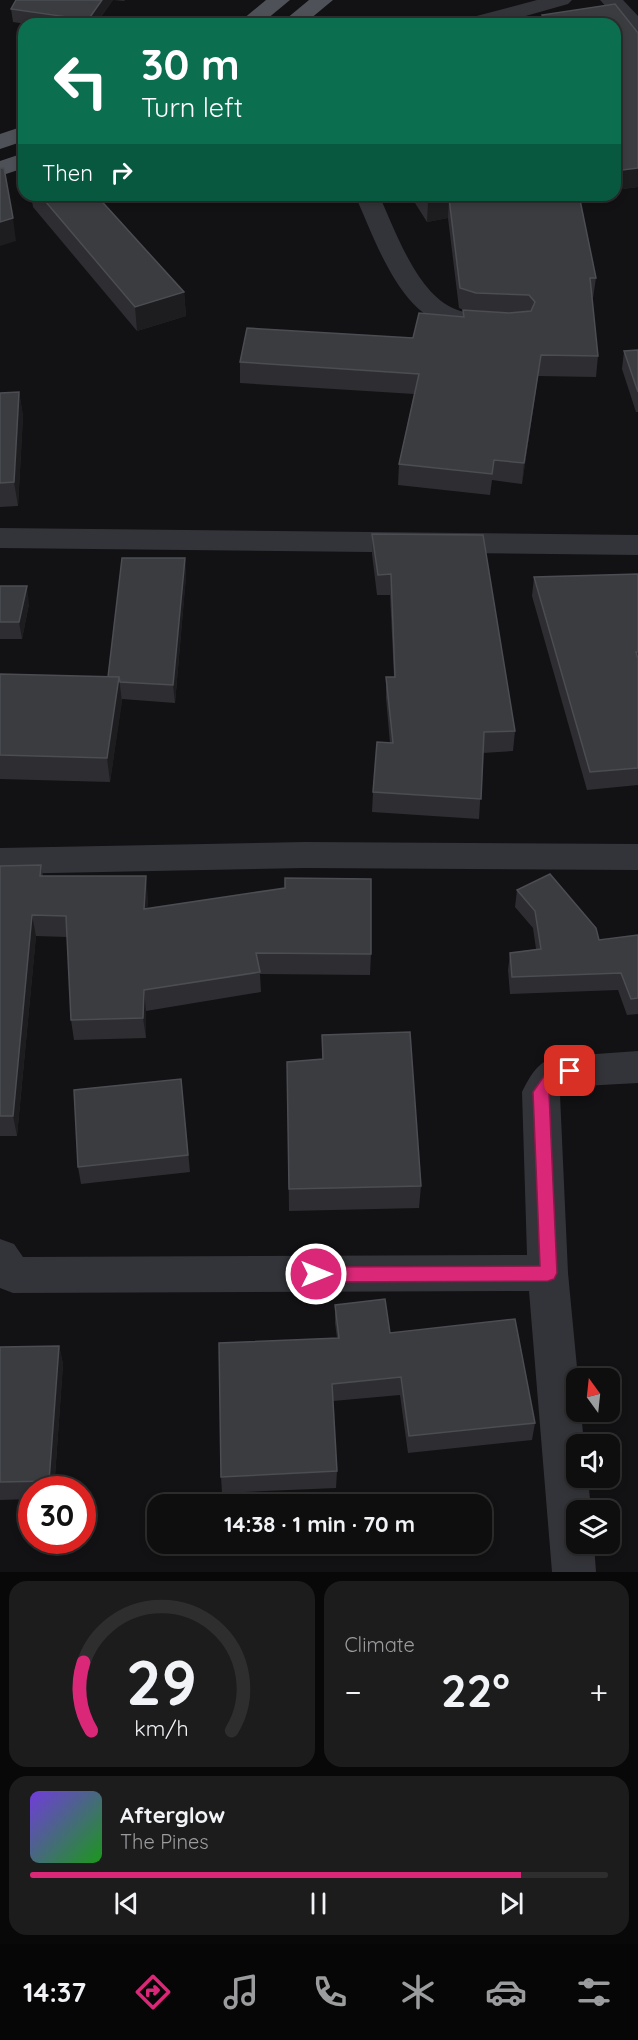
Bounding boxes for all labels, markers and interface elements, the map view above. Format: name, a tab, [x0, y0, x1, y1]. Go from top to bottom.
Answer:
text: 30 m	[141, 38, 240, 91]
icon: left	[42, 42, 120, 120]
text: Turn left	[141, 90, 243, 124]
icon: right	[105, 156, 138, 189]
text: Then	[42, 159, 93, 187]
pin	[544, 1045, 595, 1096]
icon: arrive	[553, 1054, 586, 1087]
position arrow	[284, 1242, 348, 1306]
north arrow	[566, 1368, 620, 1422]
map controls	[566, 1368, 620, 1554]
button: sound	[566, 1434, 620, 1488]
speed limit sign: 30	[18, 1476, 96, 1554]
button: layers	[566, 1500, 620, 1554]
text: 14:38 · 1 min · 70 m	[224, 1510, 415, 1538]
text: Climate	[345, 1632, 415, 1657]
text: 29	[126, 1643, 197, 1721]
text: 22°	[441, 1662, 510, 1718]
text: −	[345, 1671, 362, 1712]
text: +	[589, 1671, 608, 1712]
text: km/h	[135, 1715, 189, 1741]
text: Afterglow	[120, 1801, 225, 1829]
text: The Pines	[120, 1829, 209, 1854]
icon: previous	[110, 1887, 143, 1920]
icon: pause	[302, 1887, 335, 1920]
icon: next	[495, 1887, 528, 1920]
icon: directions	[132, 1971, 174, 2013]
icon: music	[220, 1971, 262, 2013]
icon: phone	[309, 1971, 351, 2013]
icon: climate	[397, 1971, 439, 2013]
icon: car	[485, 1971, 527, 2013]
icon: filters	[573, 1971, 615, 2013]
text: 14:37	[23, 1975, 86, 2009]

